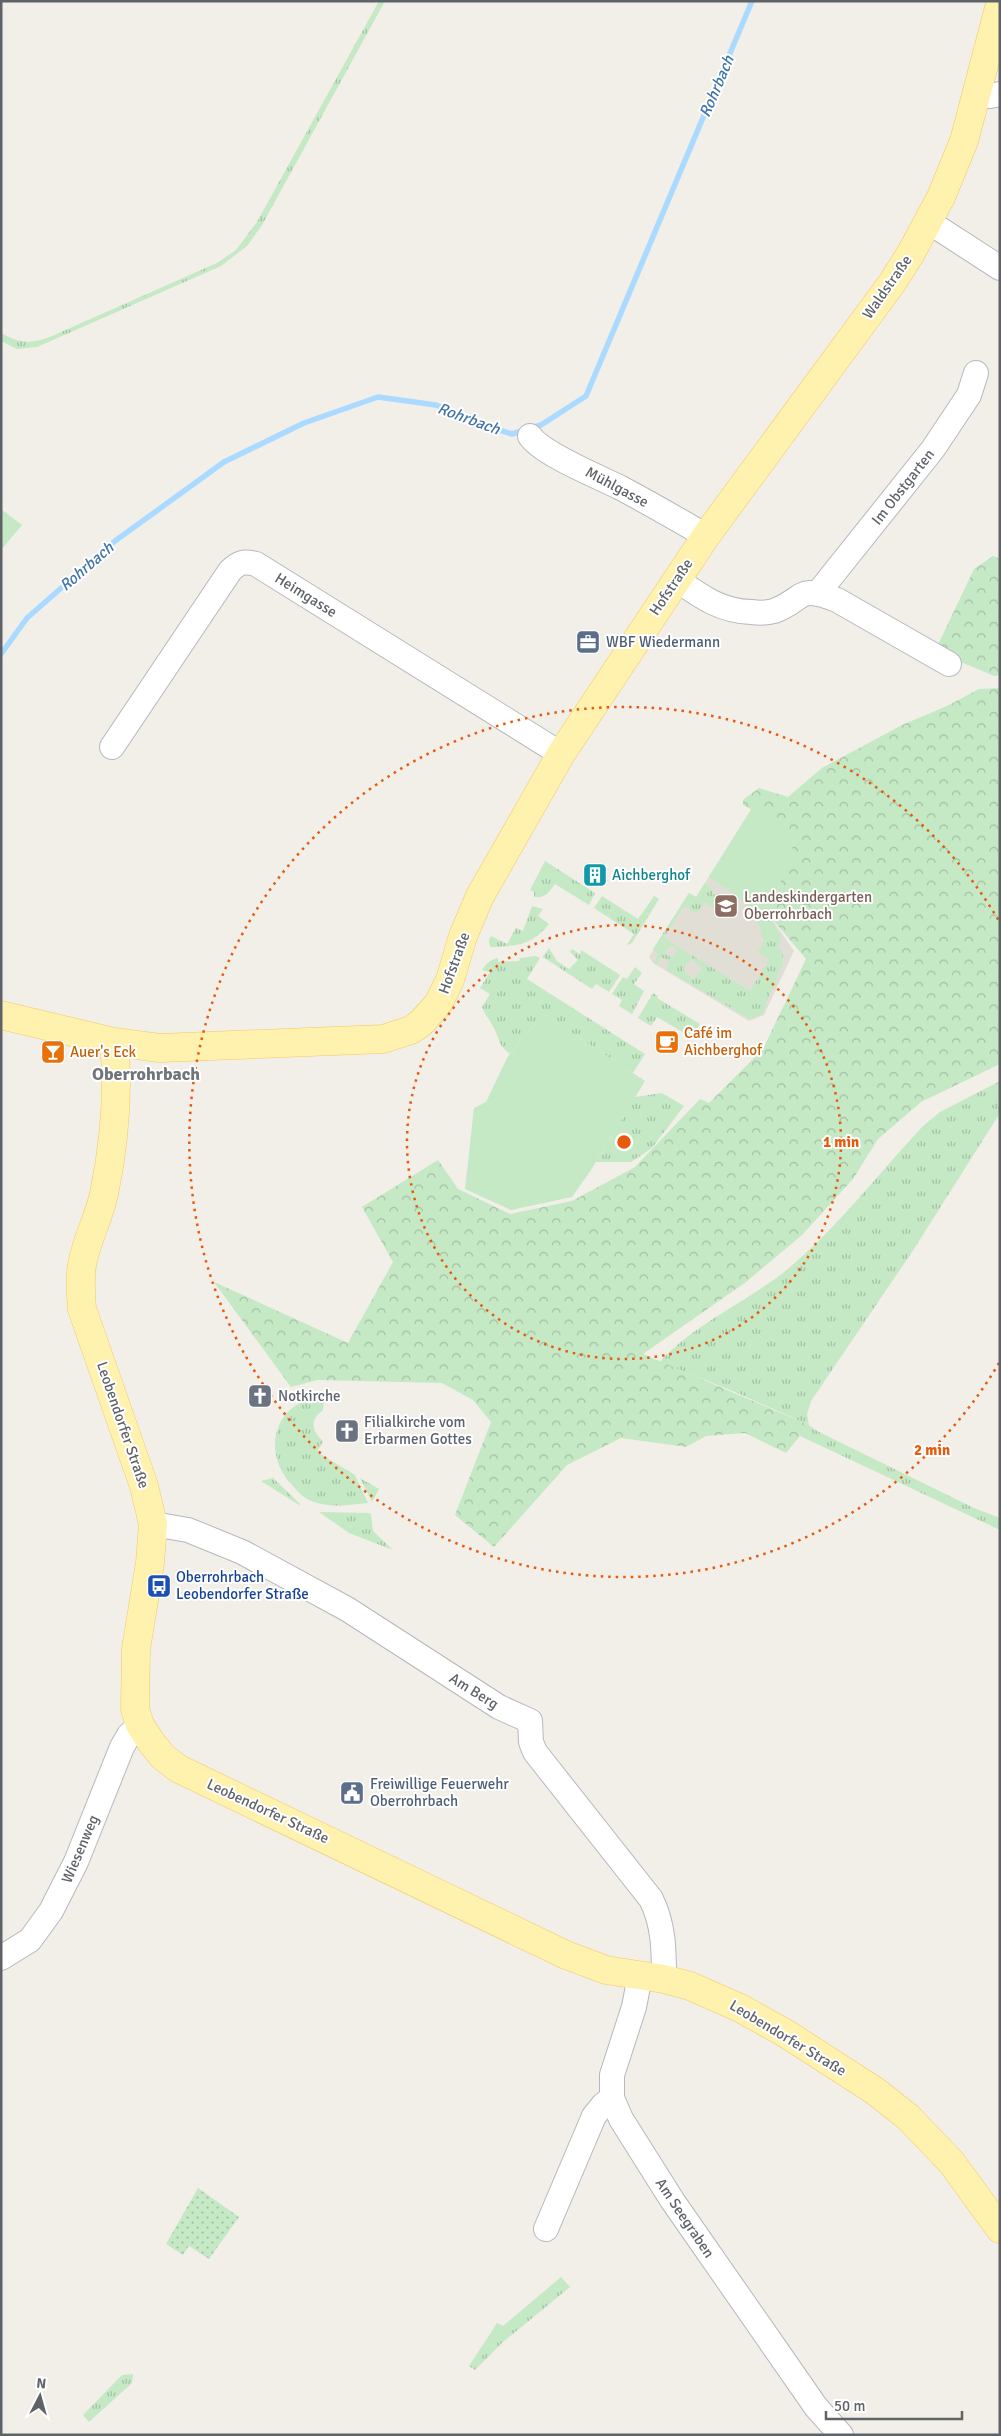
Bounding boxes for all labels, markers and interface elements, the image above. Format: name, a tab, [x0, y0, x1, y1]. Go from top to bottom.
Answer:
water label: Rohrbach	[695, 51, 739, 120]
street label: Waldstraße	[858, 252, 916, 322]
water label: Rohrbach	[435, 398, 504, 440]
street label: Im Obstgarten	[868, 445, 938, 529]
street label: Mühlgasse	[582, 463, 652, 511]
water label: Rohrbach	[56, 537, 119, 596]
street label: Hofstraße	[645, 555, 697, 619]
street label: Heimgasse	[272, 569, 340, 621]
office icon: WBF Wiedermann	[575, 629, 601, 655]
place label: WBF Wiedermann	[606, 633, 720, 651]
building icon: Aichberghof	[582, 862, 608, 888]
place label: Aichberghof	[612, 866, 691, 884]
place label: Landeskindergarten Oberrohrbach	[744, 888, 872, 923]
school or university icon: Landeskindergarten Oberrohrbach	[713, 893, 739, 919]
street label: Hofstraße	[434, 930, 474, 996]
place label: Café im Aichberghof	[684, 1024, 763, 1059]
cafe icon: Café im Aichberghof	[654, 1029, 680, 1055]
bar icon: Auer's Eck	[40, 1039, 66, 1065]
place label: Auer's Eck	[70, 1043, 137, 1061]
district label: Oberrohrbach	[92, 1063, 200, 1085]
centre of rings	[615, 1133, 633, 1151]
text: 1 min	[823, 1133, 859, 1151]
street label: Leobendorfer Straße	[93, 1359, 153, 1491]
church icon: Notkirche	[247, 1383, 273, 1409]
place label: Notkirche	[278, 1387, 341, 1405]
place label: Filialkirche vom Erbarmen Gottes	[364, 1413, 472, 1448]
church icon: Filialkirche vom Erbarmen Gottes	[334, 1418, 360, 1444]
text: 2 min	[914, 1441, 950, 1459]
place label: Oberrohrbach Leobendorfer Straße	[176, 1568, 309, 1603]
bus stop icon: Oberrohrbach Leobendorfer Straße	[146, 1573, 172, 1599]
street label: Am Berg	[446, 1669, 502, 1713]
street label: Leobendorfer Straße	[204, 1775, 332, 1847]
place label: Freiwillige Feuerwehr Oberrohrbach	[370, 1775, 509, 1810]
public building icon: Freiwillige Feuerwehr Oberrohrbach	[339, 1780, 365, 1806]
street label: Wiesenweg	[58, 1812, 102, 1886]
street label: Leobendorfer Straße	[726, 1996, 850, 2080]
street label: Am Seegraben	[652, 2175, 718, 2261]
north arrow	[15, 2371, 65, 2421]
text: N	[36, 2375, 47, 2393]
scale bar	[826, 2388, 962, 2420]
text: 50 m	[834, 2397, 865, 2415]

